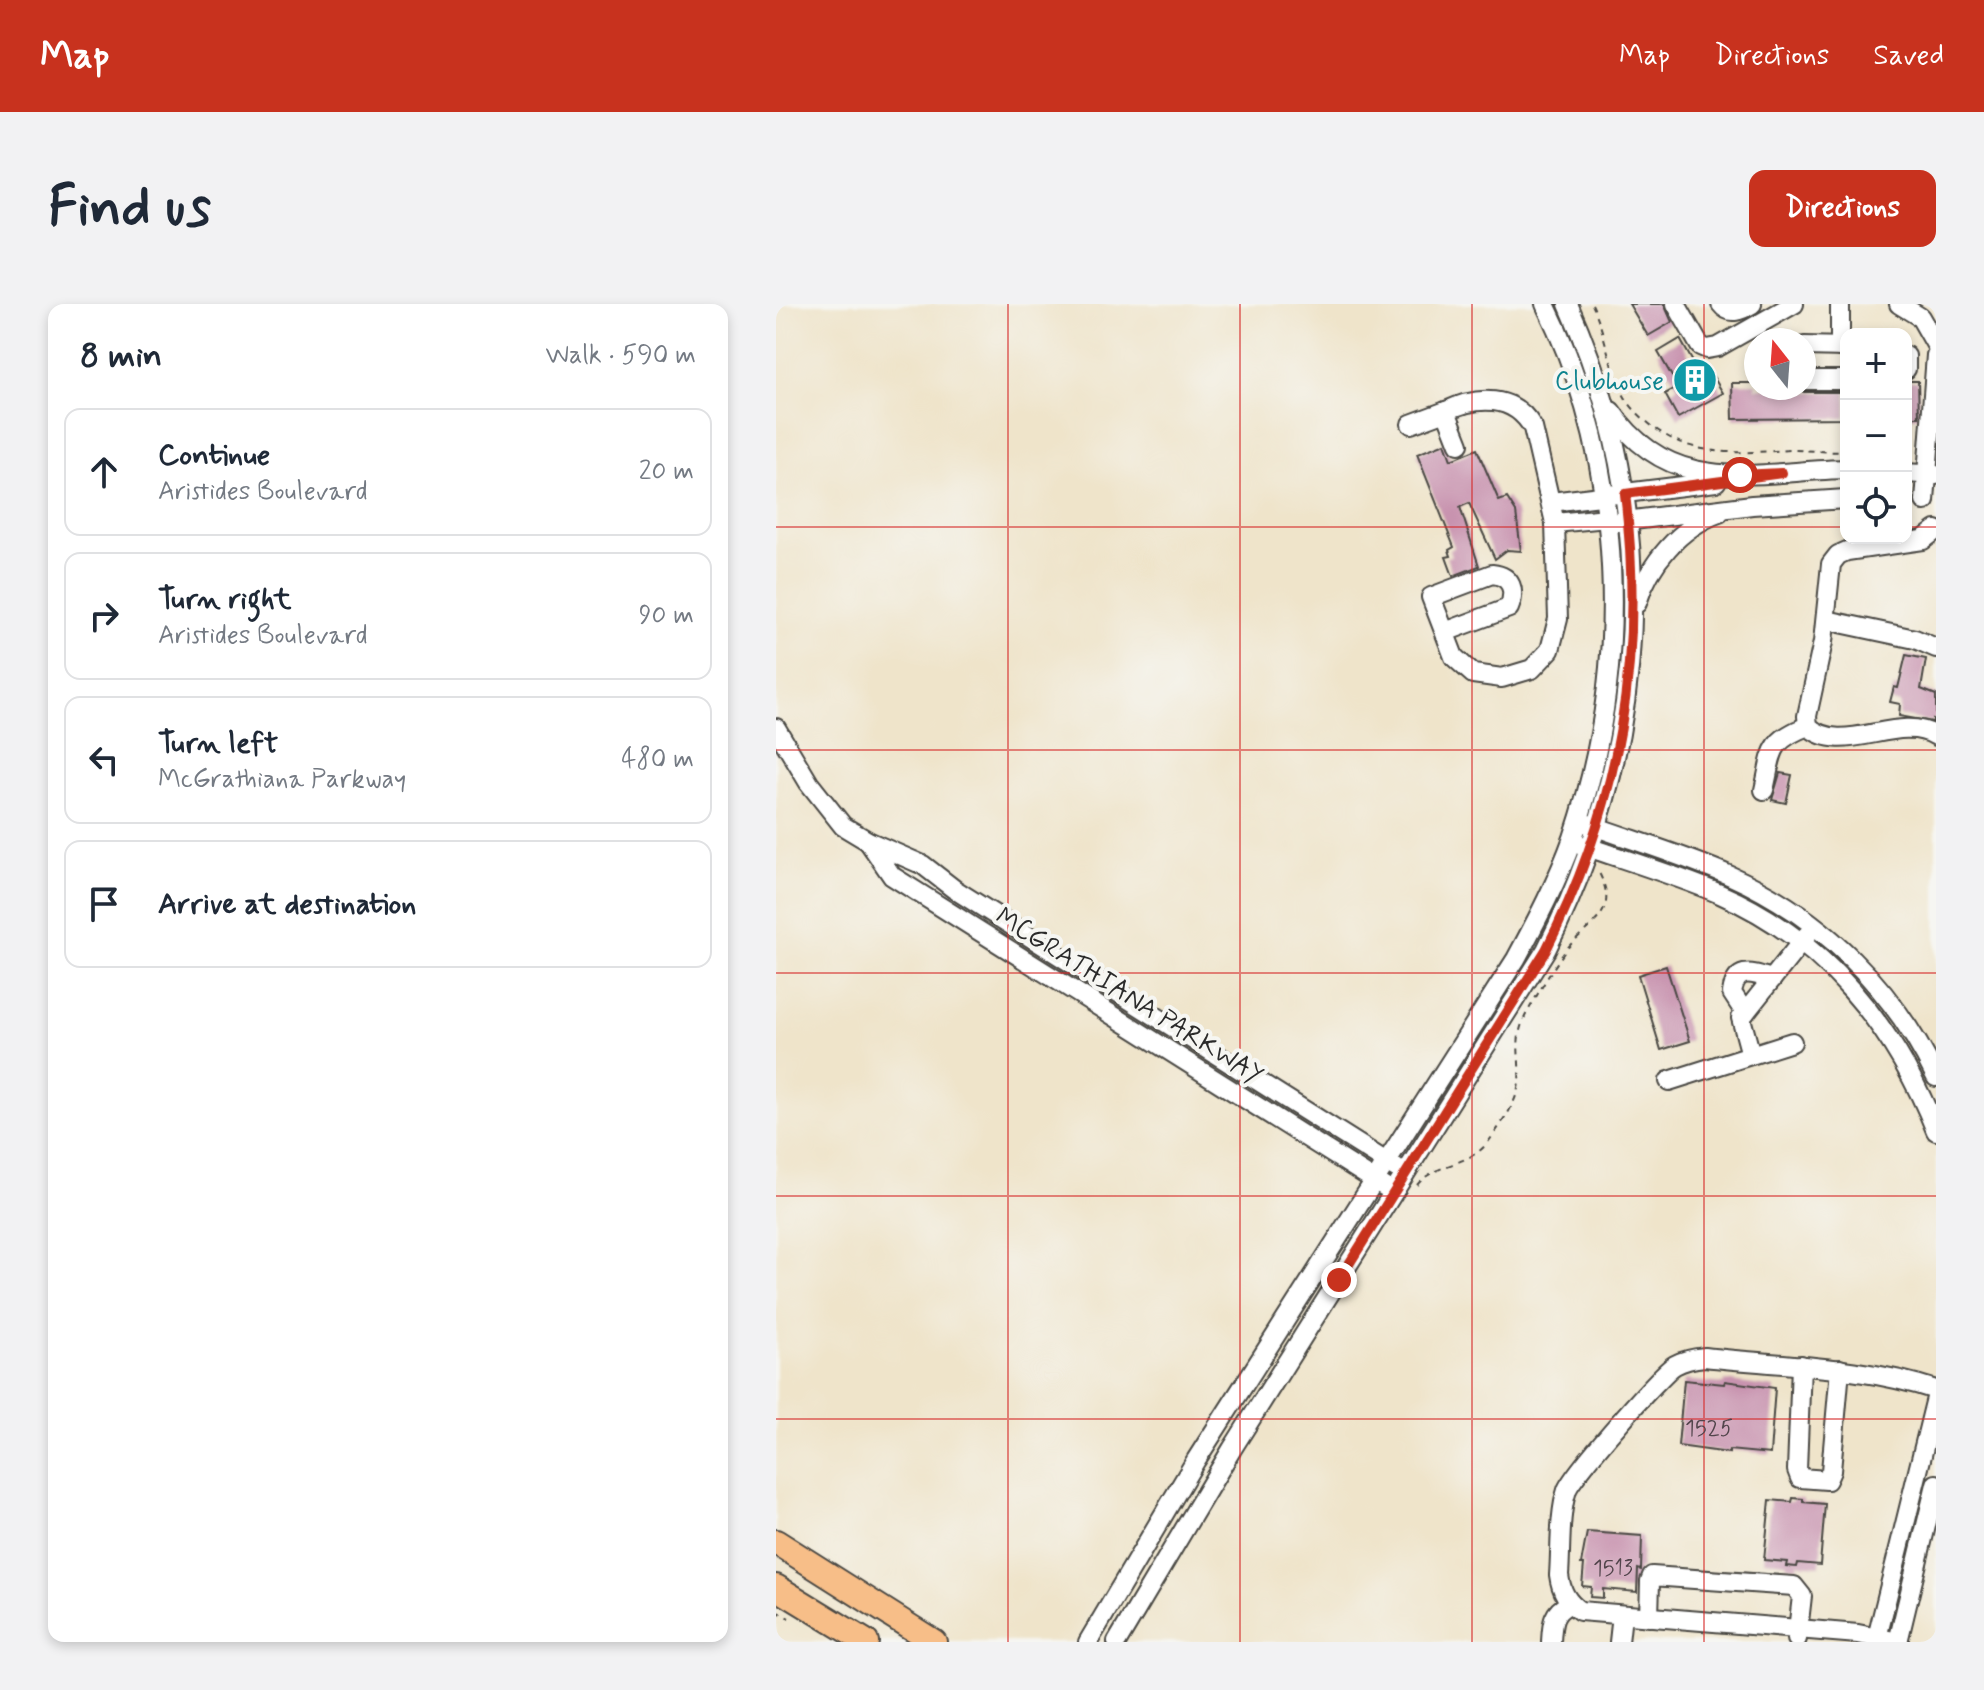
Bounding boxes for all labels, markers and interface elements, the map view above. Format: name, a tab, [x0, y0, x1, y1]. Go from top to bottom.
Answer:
text: Map	[40, 32, 110, 81]
text: Map	[1619, 38, 1670, 75]
text: Directions	[1714, 38, 1829, 75]
text: Saved	[1873, 38, 1944, 75]
button: Directions	[1749, 170, 1936, 247]
text: Find us	[48, 172, 211, 245]
north arrow	[1744, 328, 1816, 400]
map controls	[1840, 328, 1912, 544]
button: +	[1840, 328, 1912, 400]
text: 8 min	[80, 334, 162, 379]
text: Walk · 590 m	[545, 339, 696, 373]
building icon: Clubhouse	[1671, 356, 1719, 404]
place label: Clubhouse	[1555, 365, 1664, 399]
button: −	[1840, 400, 1912, 472]
text: Continue	[158, 436, 270, 475]
icon: ahead	[82, 450, 126, 494]
text: 20 m	[639, 455, 694, 489]
route start	[1722, 457, 1758, 493]
button: locate	[1840, 472, 1912, 544]
text: Aristides Boulevard	[158, 475, 368, 509]
text: Turn right	[158, 580, 291, 619]
icon: right	[82, 594, 126, 638]
text: 90 m	[639, 599, 694, 633]
text: Aristides Boulevard	[158, 619, 368, 653]
text: Turn left	[158, 724, 278, 763]
icon: left	[82, 738, 126, 782]
text: 480 m	[621, 743, 694, 777]
text: McGrathiana Parkway	[158, 763, 406, 797]
icon: arrive	[82, 882, 126, 926]
text: Arrive at destination	[158, 885, 416, 924]
street label: MCGRATHIANA PARKWAY	[989, 900, 1269, 1093]
route end	[1321, 1262, 1357, 1298]
house number: 1525	[1685, 1415, 1733, 1443]
house number: 1513	[1593, 1555, 1633, 1583]

